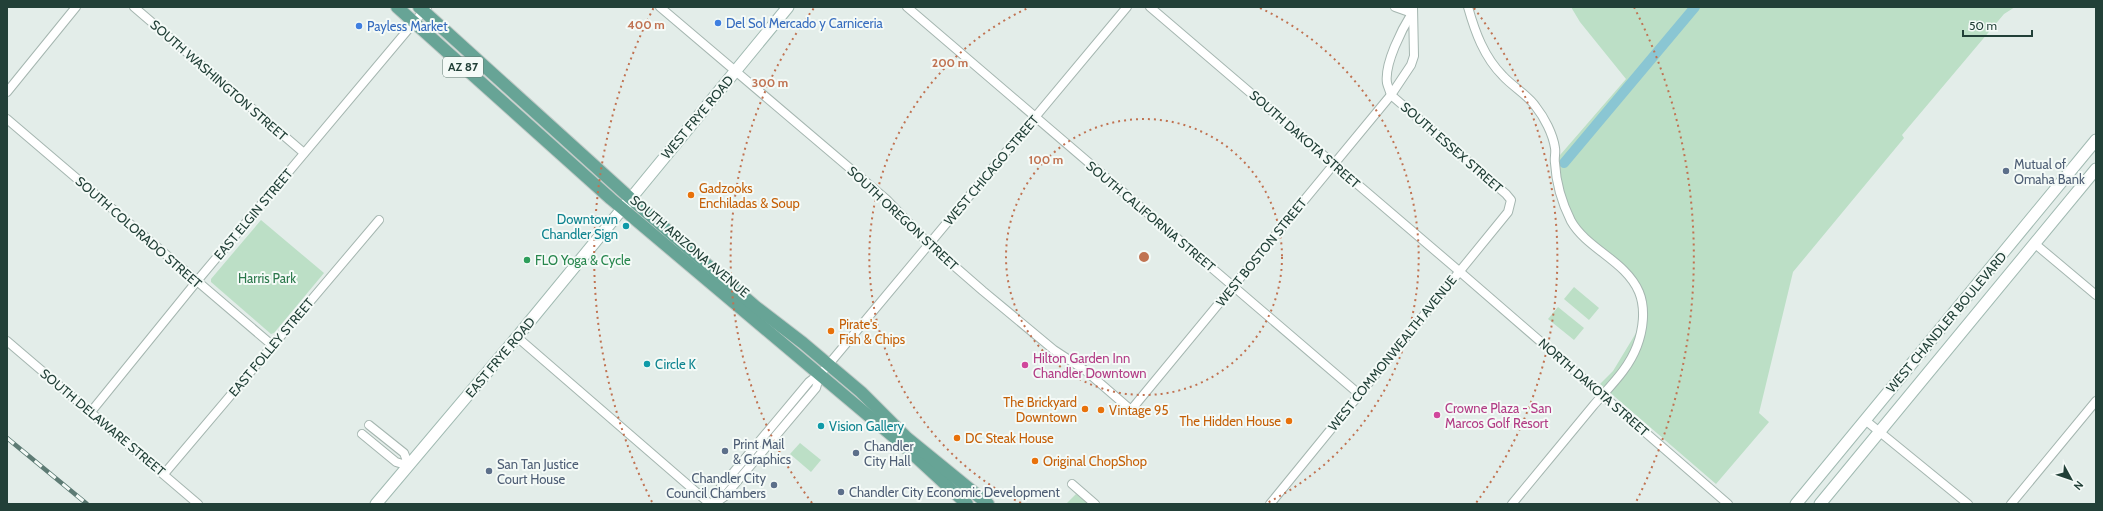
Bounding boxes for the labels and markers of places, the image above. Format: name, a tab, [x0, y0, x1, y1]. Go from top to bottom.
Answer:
place label: Del Sol Mercado y Carniceria	[726, 15, 883, 31]
place label: Payless Market	[367, 18, 448, 34]
marker: Del Sol Mercado y Carniceria	[713, 18, 723, 28]
marker: Payless Market	[354, 21, 364, 31]
place label: Mutual of Omaha Bank	[2014, 156, 2085, 187]
marker: Mutual of Omaha Bank	[2001, 166, 2011, 176]
place label: Gadzooks Enchiladas & Soup	[699, 180, 800, 211]
marker: Gadzooks Enchiladas & Soup	[686, 190, 696, 200]
place label: Downtown Chandler Sign	[542, 211, 618, 242]
marker: Downtown Chandler Sign	[621, 221, 631, 231]
centre of rings	[1137, 250, 1151, 264]
place label: FLO Yoga & Cycle	[535, 252, 631, 268]
marker: FLO Yoga & Cycle	[522, 255, 532, 265]
place label: Pirate's Fish & Chips	[839, 316, 906, 347]
marker: Pirate's Fish & Chips	[826, 326, 836, 336]
place label: Hilton Garden Inn Chandler Downtown	[1033, 350, 1147, 381]
place label: Circle K	[655, 356, 697, 372]
marker: Circle K	[642, 359, 652, 369]
marker: Hilton Garden Inn Chandler Downtown	[1020, 360, 1030, 370]
place label: The Brickyard Downtown	[1003, 394, 1077, 425]
place label: Crowne Plaza - San Marcos Golf Resort	[1445, 400, 1552, 431]
place label: Vintage 95	[1109, 402, 1169, 418]
marker: The Brickyard Downtown	[1080, 404, 1090, 414]
marker: Vintage 95	[1096, 405, 1106, 415]
marker: Crowne Plaza - San Marcos Golf Resort	[1432, 410, 1442, 420]
place label: The Hidden House	[1179, 413, 1281, 429]
marker: The Hidden House	[1284, 416, 1294, 426]
place label: Vision Gallery	[829, 418, 905, 434]
marker: Vision Gallery	[816, 421, 826, 431]
place label: DC Steak House	[965, 430, 1054, 446]
marker: DC Steak House	[952, 433, 962, 443]
place label: Print Mail & Graphics	[733, 436, 792, 467]
place label: Chandler City Hall	[864, 438, 914, 469]
marker: Print Mail & Graphics	[720, 446, 730, 456]
marker: Chandler City Hall	[851, 448, 861, 458]
place label: Original ChopShop	[1043, 453, 1147, 469]
place label: San Tan Justice Court House	[497, 456, 579, 487]
marker: Original ChopShop	[1030, 456, 1040, 466]
marker: San Tan Justice Court House	[484, 466, 494, 476]
place label: Chandler City Council Chambers	[666, 470, 767, 501]
marker: Chandler City Council Chambers	[769, 480, 779, 490]
place label: Chandler City Economic Development	[849, 484, 1060, 500]
marker: Chandler City Economic Development	[836, 487, 846, 497]

